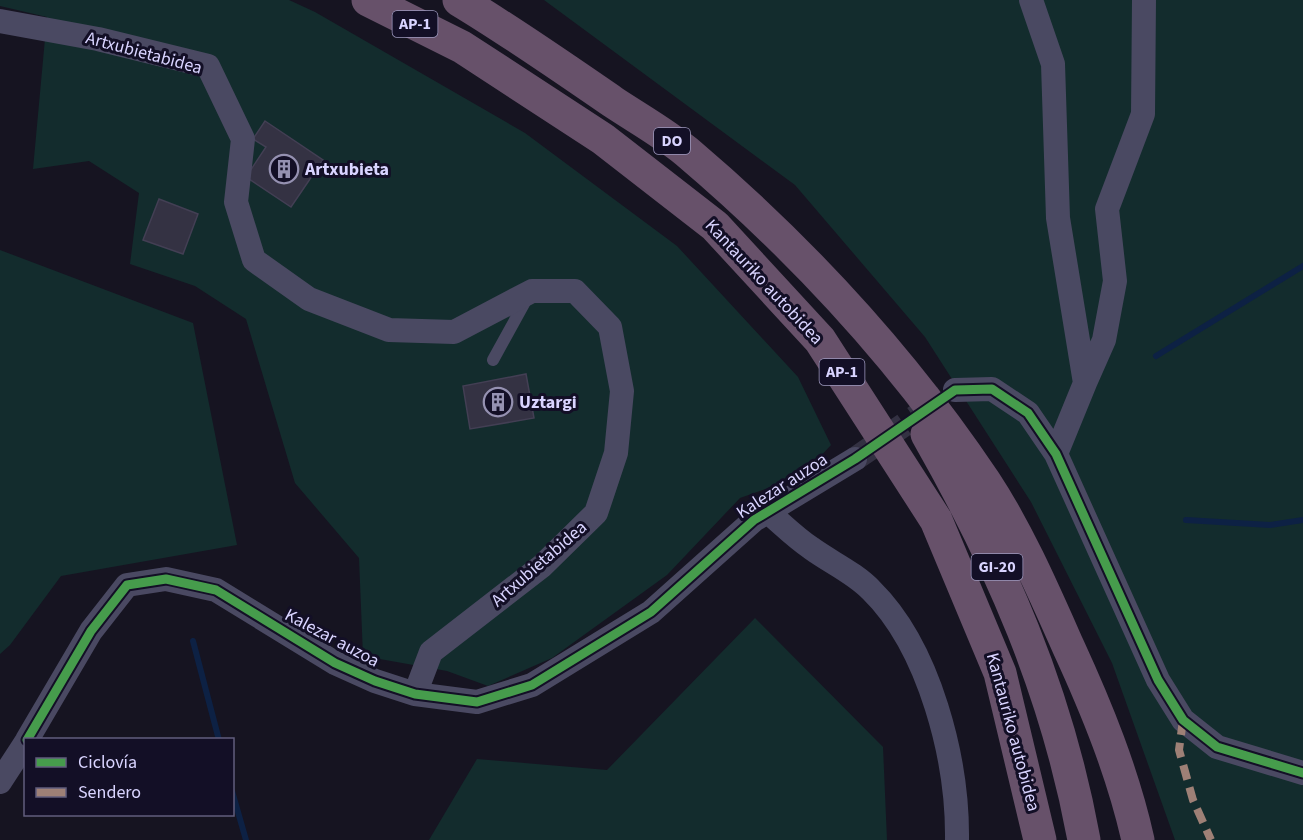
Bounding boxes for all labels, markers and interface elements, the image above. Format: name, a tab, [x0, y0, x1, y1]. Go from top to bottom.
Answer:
road number: AP-1	[392, 11, 438, 37]
street label: Artxubietabidea	[83, 25, 205, 81]
road number: DO	[654, 128, 690, 154]
building icon: Artxubieta	[268, 153, 300, 185]
place label: Artxubieta	[304, 157, 389, 182]
street label: Kantauriko autobidea	[699, 214, 829, 350]
road number: AP-1	[820, 359, 864, 385]
building icon: Uztargi	[482, 386, 514, 418]
place label: Uztargi	[519, 390, 577, 415]
street label: Kalezar auzoa	[732, 447, 832, 525]
street label: Artxubietabidea	[486, 515, 592, 613]
road number: GI-20	[972, 554, 1022, 580]
street label: Kalezar auzoa	[280, 603, 384, 673]
street label: Kantauriko autobidea	[980, 650, 1046, 814]
legend	[24, 738, 234, 816]
text: Ciclovía	[78, 750, 137, 775]
text: Sendero	[78, 780, 141, 805]

